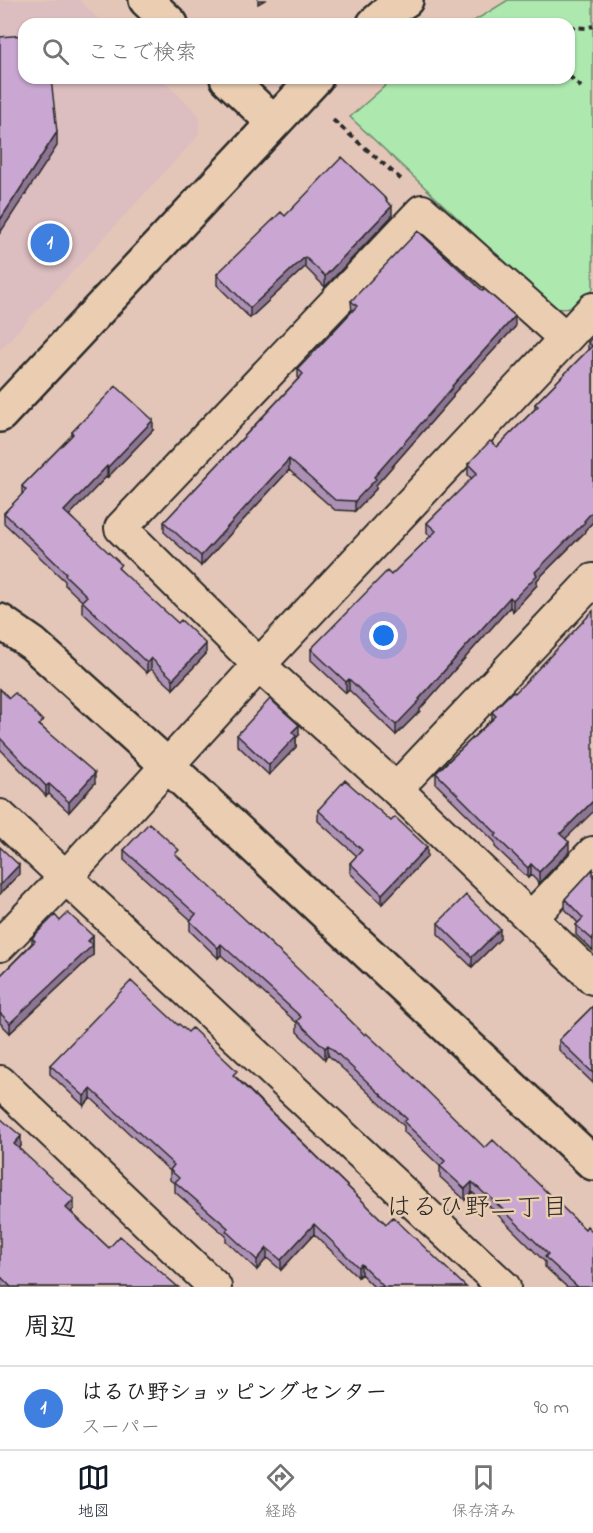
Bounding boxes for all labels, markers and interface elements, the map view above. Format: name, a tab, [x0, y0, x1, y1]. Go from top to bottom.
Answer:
search box	[18, 18, 575, 84]
icon: search	[39, 35, 72, 68]
text: ここで検索	[87, 38, 197, 70]
pin: 1	[31, 220, 70, 266]
your location	[369, 621, 398, 650]
district label: はるひ野二丁目	[386, 1190, 568, 1228]
text: 周辺	[24, 1310, 76, 1348]
text: はるひ野ショッピングセンター	[81, 1378, 387, 1410]
text: 1	[40, 1394, 47, 1423]
text: 90 m	[534, 1394, 569, 1423]
text: スーパー	[81, 1414, 160, 1443]
tab: 地図	[77, 1461, 110, 1524]
tab: 経路	[264, 1461, 297, 1524]
tab: 保存済み	[452, 1461, 516, 1524]

